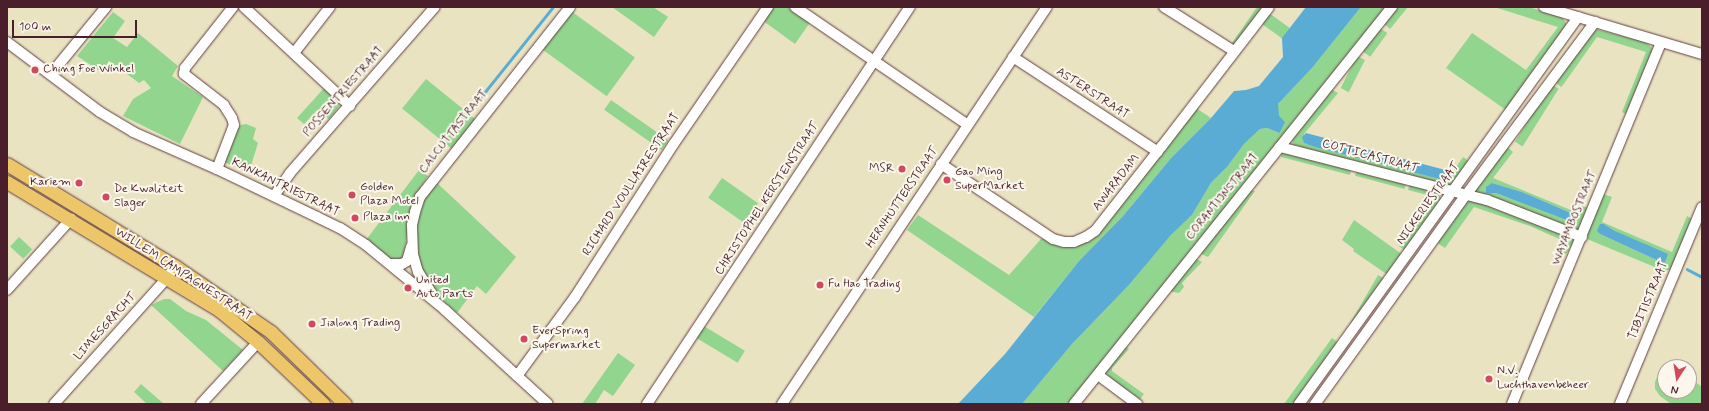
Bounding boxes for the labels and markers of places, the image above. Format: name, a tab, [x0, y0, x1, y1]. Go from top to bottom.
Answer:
place label: Ching Foe Winkel	[43, 63, 133, 77]
marker: Ching Foe Winkel	[30, 65, 40, 75]
place label: MSR	[869, 162, 894, 176]
marker: MSR	[897, 164, 907, 174]
place label: Gao Ming SuperMarket	[955, 166, 1024, 194]
marker: Gao Ming SuperMarket	[942, 175, 952, 185]
place label: Kariem	[30, 176, 71, 190]
marker: Kariem	[74, 178, 84, 188]
place label: Golden Plaza Motel	[360, 181, 419, 209]
place label: De Kwaliteit Slager	[114, 183, 183, 211]
marker: Golden Plaza Motel	[347, 190, 357, 200]
marker: De Kwaliteit Slager	[101, 192, 111, 202]
place label: Plaza inn	[363, 211, 410, 225]
marker: Plaza inn	[350, 213, 360, 223]
place label: United Auto Parts	[416, 274, 471, 302]
place label: Fu Hao Trading	[828, 278, 902, 292]
marker: Fu Hao Trading	[815, 280, 825, 290]
marker: United Auto Parts	[403, 283, 413, 293]
place label: Jialong Trading	[320, 317, 398, 331]
marker: Jialong Trading	[307, 319, 317, 329]
place label: EverSpring Supermarket	[532, 325, 600, 353]
marker: EverSpring Supermarket	[519, 334, 529, 344]
place label: N.V. Luchthavenbeheer	[1497, 365, 1589, 393]
marker: N.V. Luchthavenbeheer	[1484, 374, 1494, 384]

